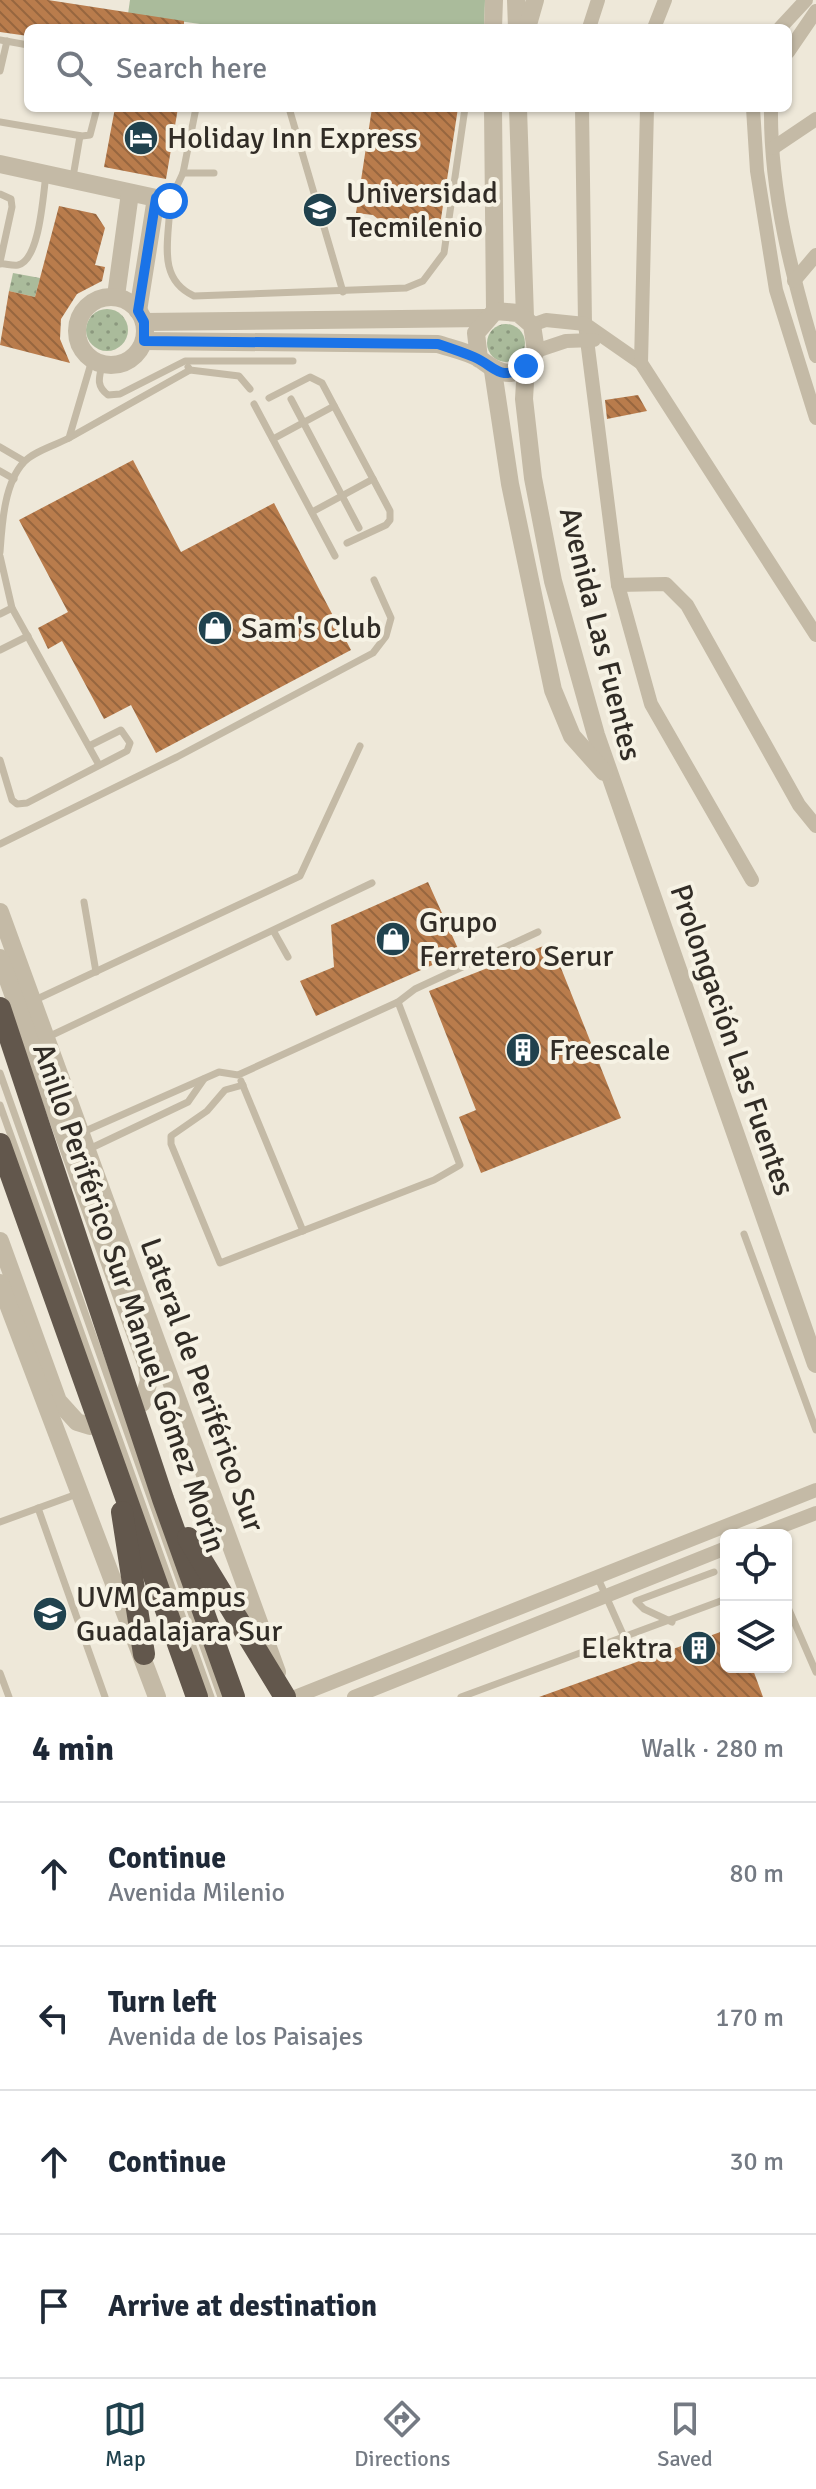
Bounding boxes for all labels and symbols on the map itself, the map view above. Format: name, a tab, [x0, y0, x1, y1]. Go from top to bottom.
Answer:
hotel icon: Holiday Inn Express	[122, 119, 160, 157]
place label: Holiday Inn Express	[167, 120, 418, 157]
place label: Universidad Tecmilenio	[346, 175, 498, 246]
route start	[152, 183, 188, 219]
school or university icon: Universidad Tecmilenio	[301, 191, 339, 229]
route end	[508, 348, 544, 384]
street label: Avenida Las Fuentes	[551, 504, 649, 764]
shop icon: Sam's Club	[196, 609, 234, 647]
place label: Sam's Club	[241, 610, 381, 647]
street label: Prolongación Las Fuentes	[661, 880, 803, 1200]
place label: Grupo Ferretero Serur	[419, 904, 613, 975]
shop icon: Grupo Ferretero Serur	[374, 920, 412, 958]
building icon: Freescale	[504, 1031, 542, 1069]
place label: Freescale	[549, 1032, 670, 1069]
street label: Anillo Periférico Sur Manuel Gómez Morín	[24, 1038, 234, 1558]
street label: Lateral de Periférico Sur	[132, 1233, 272, 1537]
place label: UVM Campus Guadalajara Sur	[76, 1579, 282, 1650]
school or university icon: UVM Campus Guadalajara Sur	[31, 1595, 69, 1633]
building icon: Elektra	[680, 1629, 718, 1667]
place label: Elektra	[581, 1630, 673, 1667]

